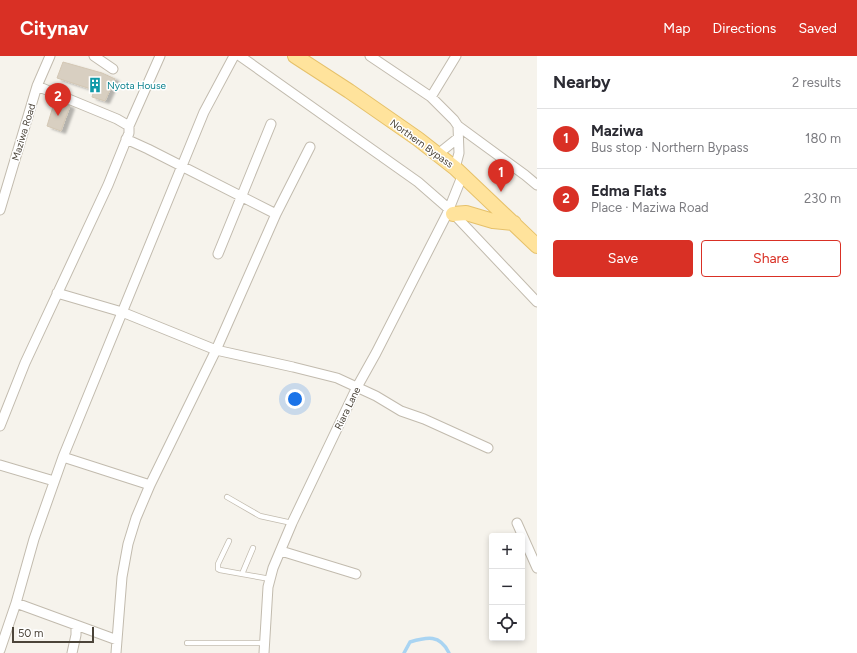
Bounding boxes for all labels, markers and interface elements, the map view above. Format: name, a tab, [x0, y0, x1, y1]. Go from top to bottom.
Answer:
text: Citynav	[20, 17, 89, 40]
text: Map	[663, 20, 691, 37]
text: Directions	[713, 20, 776, 37]
text: Saved	[798, 20, 837, 37]
text: Nearby	[553, 72, 611, 92]
text: 2 results	[792, 75, 841, 90]
building icon: Nyota House	[86, 76, 104, 94]
place label: Nyota House	[107, 79, 167, 92]
pin: 2	[45, 83, 71, 116]
street label: Maziwa Road	[9, 102, 38, 162]
street label: Northern Bypass	[388, 116, 456, 171]
text: Maziwa	[591, 122, 643, 140]
text: 1	[563, 131, 569, 146]
text: 180 m	[805, 131, 841, 146]
text: Bus stop · Northern Bypass	[591, 140, 749, 155]
pin: 1	[488, 159, 514, 192]
text: Edma Flats	[591, 182, 666, 200]
text: 2	[562, 191, 570, 206]
text: 230 m	[804, 191, 841, 206]
text: Place · Maziwa Road	[591, 200, 709, 215]
button: Save	[553, 240, 693, 277]
button: Share	[701, 240, 841, 277]
street label: Riara Lane	[332, 384, 364, 432]
your location	[285, 389, 305, 409]
map controls	[489, 533, 525, 641]
button: +	[489, 533, 525, 569]
button: −	[489, 569, 525, 605]
button: locate	[489, 605, 525, 641]
scale bar	[12, 625, 94, 644]
text: 50 m	[18, 627, 43, 640]

